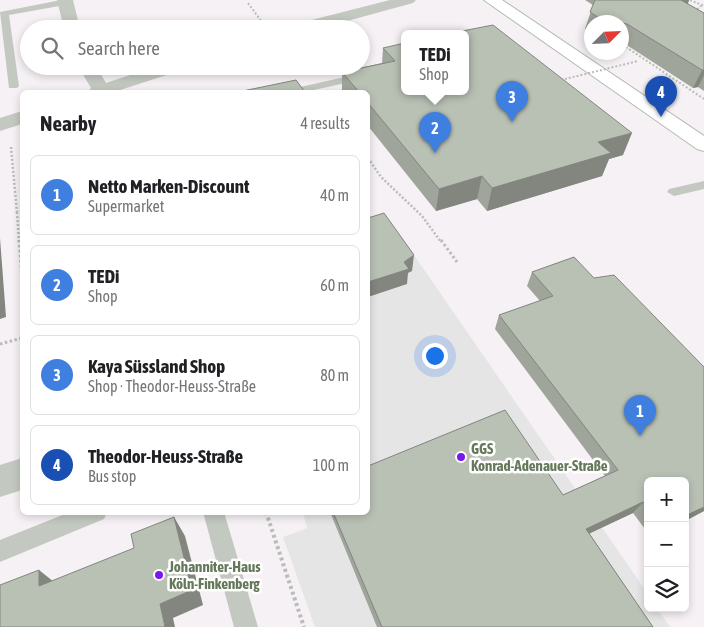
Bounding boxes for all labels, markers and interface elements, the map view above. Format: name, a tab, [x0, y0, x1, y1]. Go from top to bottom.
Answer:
north arrow	[584, 15, 629, 60]
search box	[20, 20, 370, 75]
popup	[401, 30, 469, 95]
icon: search	[38, 34, 66, 62]
text: Search here	[78, 37, 160, 59]
text: TEDi	[419, 43, 451, 65]
text: Shop	[419, 65, 449, 83]
pin: 4	[645, 76, 677, 117]
pin: 3	[496, 81, 528, 122]
text: Nearby	[40, 111, 96, 135]
pin: 2	[419, 112, 451, 153]
text: 4 results	[300, 114, 350, 132]
text: Netto Marken-Discount	[88, 175, 249, 197]
text: 1	[53, 186, 61, 204]
text: 40 m	[320, 186, 349, 204]
text: Supermarket	[88, 197, 164, 215]
text: TEDi	[88, 265, 119, 287]
text: 2	[53, 276, 61, 294]
text: 60 m	[320, 276, 349, 294]
text: Shop	[88, 287, 118, 305]
your location	[422, 343, 448, 369]
text: Kaya Süssland Shop	[88, 355, 225, 377]
text: 3	[53, 366, 61, 384]
text: 80 m	[320, 366, 349, 384]
text: Shop · Theodor-Heuss-Straße	[88, 377, 256, 395]
pin: 1	[624, 395, 656, 436]
place label: GGS Konrad-Adenauer-Straße	[471, 440, 608, 474]
text: Theodor-Heuss-Straße	[88, 445, 243, 467]
marker: GGS Konrad-Adenauer-Straße	[455, 451, 467, 463]
text: 4	[53, 456, 61, 474]
text: 100 m	[313, 456, 349, 474]
text: Bus stop	[88, 467, 136, 485]
map controls	[644, 477, 689, 612]
button: +	[644, 477, 689, 522]
button: −	[644, 522, 689, 567]
place label: Johanniter-Haus Köln-Finkenberg	[168, 558, 261, 592]
button: layers	[644, 567, 689, 612]
marker: Johanniter-Haus Köln-Finkenberg	[153, 569, 165, 581]

